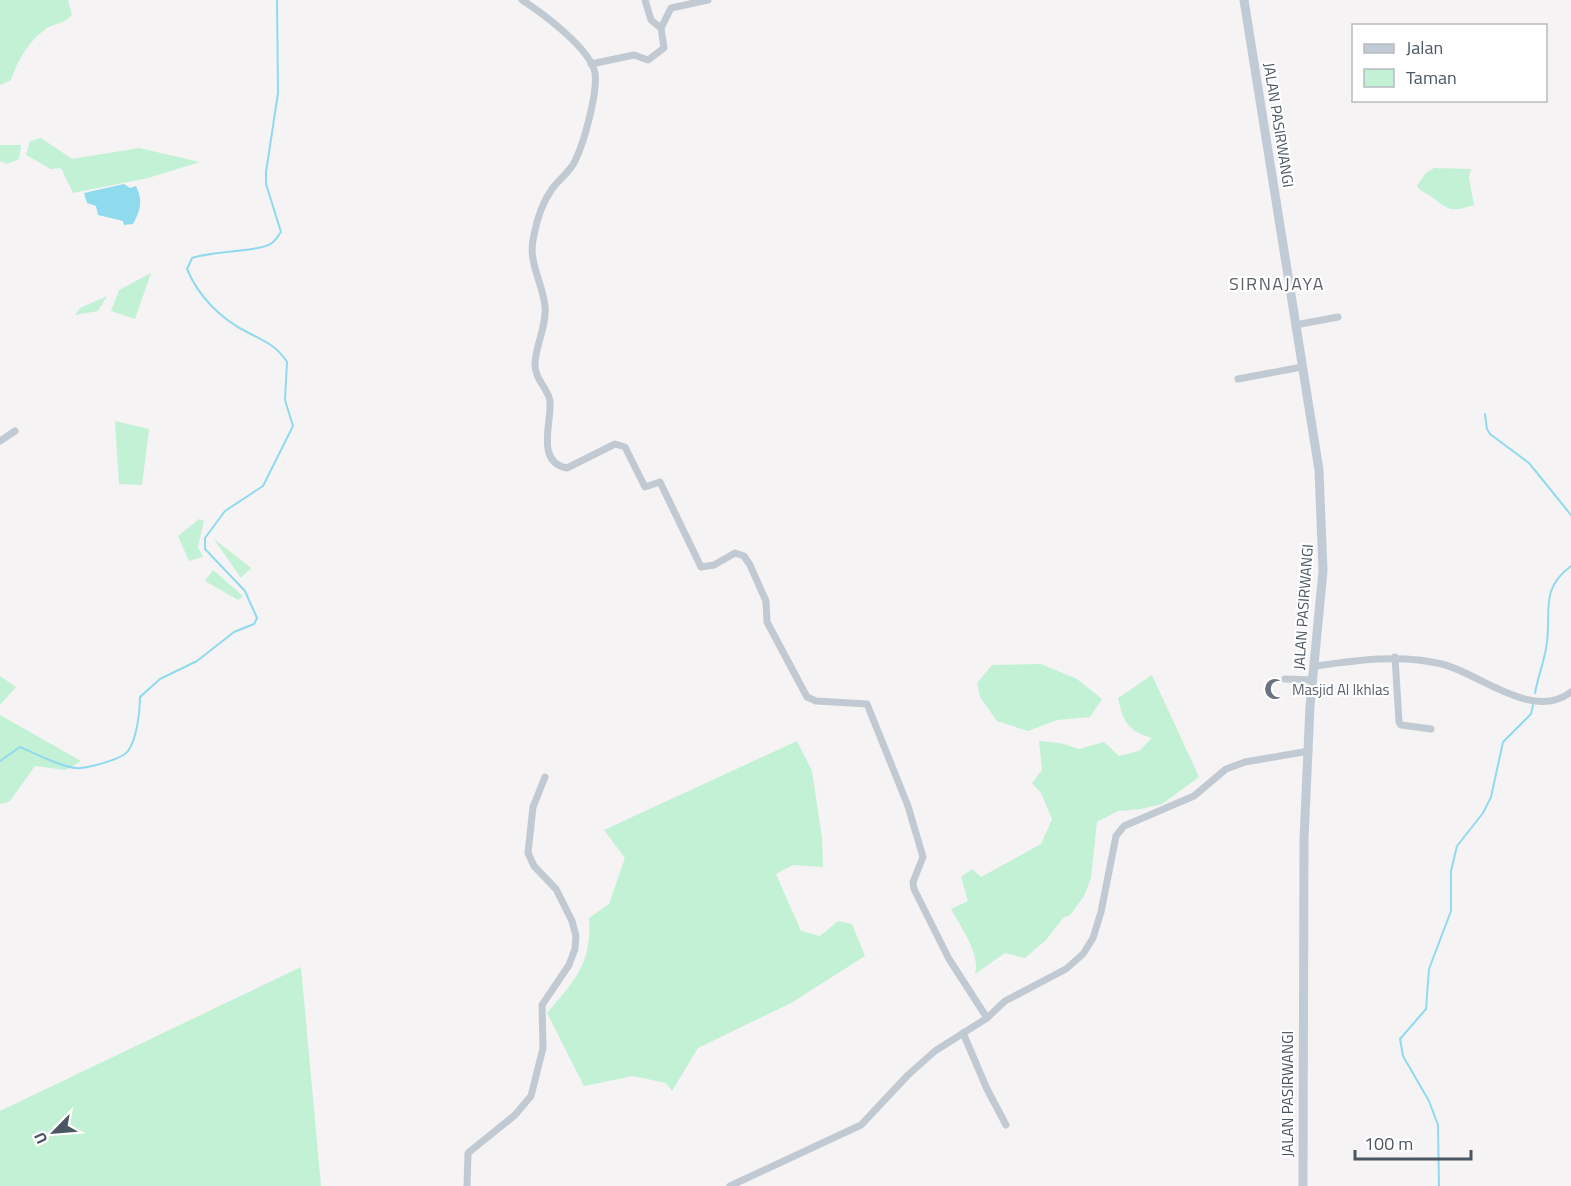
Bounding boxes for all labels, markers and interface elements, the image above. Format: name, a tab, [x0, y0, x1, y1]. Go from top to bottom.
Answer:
legend	[1352, 24, 1547, 102]
text: Jalan	[1406, 34, 1443, 61]
street label: JALAN PASIRWANGI	[1258, 61, 1300, 189]
text: Taman	[1406, 64, 1457, 91]
district label: SIRNAJAYA	[1229, 270, 1325, 297]
street label: JALAN PASIRWANGI	[1287, 543, 1319, 671]
mosque icon: Masjid Al Ikhlas	[1263, 677, 1287, 701]
place label: Masjid Al Ikhlas	[1292, 678, 1390, 701]
street label: JALAN PASIRWANGI	[1276, 1031, 1299, 1157]
north arrow	[24, 1102, 84, 1162]
scale bar	[1355, 1123, 1470, 1161]
text: U	[27, 1129, 53, 1148]
text: 100 m	[1364, 1130, 1413, 1157]

